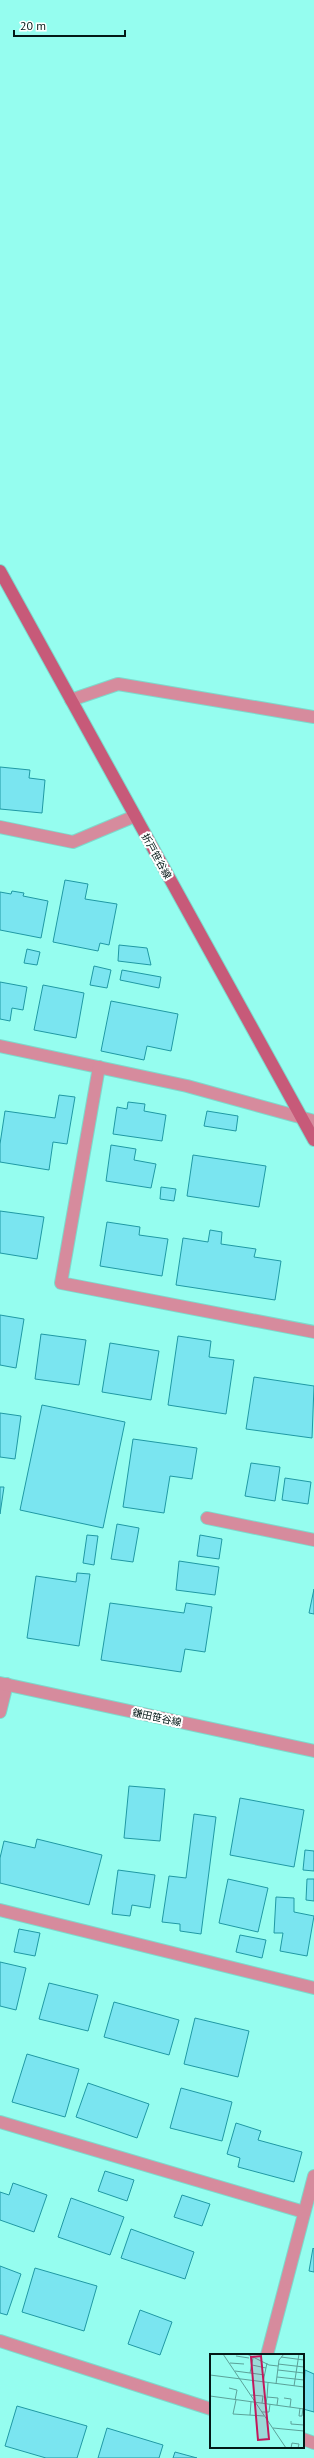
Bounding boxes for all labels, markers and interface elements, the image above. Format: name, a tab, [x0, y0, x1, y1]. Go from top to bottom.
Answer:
scale bar	[14, 12, 125, 38]
text: 20 m	[20, 18, 46, 33]
street label: 折戸笹谷線	[139, 831, 174, 881]
street label: 鎌田笹谷線	[131, 1706, 183, 1729]
inset map	[210, 2354, 304, 2448]

